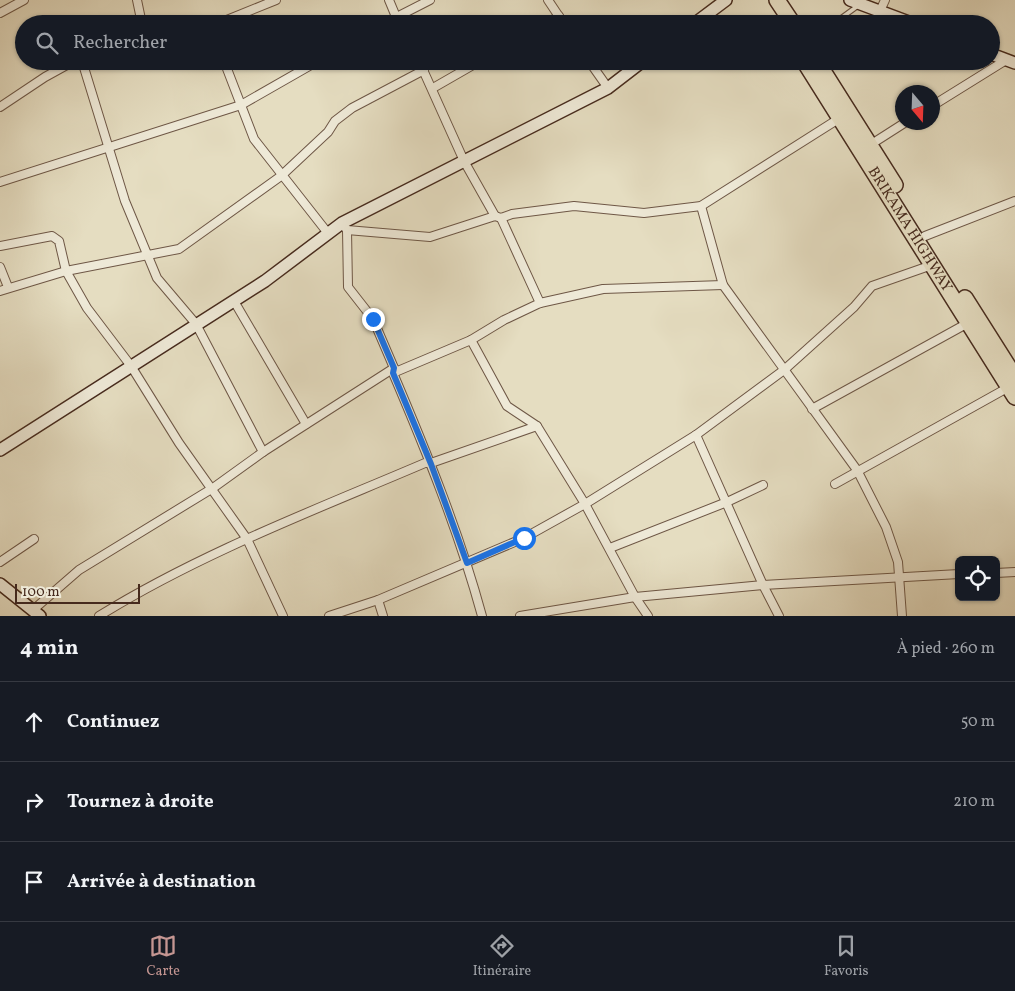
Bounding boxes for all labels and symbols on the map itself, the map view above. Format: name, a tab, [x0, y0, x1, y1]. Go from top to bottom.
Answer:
north arrow	[895, 85, 940, 130]
street label: BRIKAMA HIGHWAY	[863, 163, 957, 297]
route end	[362, 308, 385, 331]
route start	[513, 527, 536, 550]
scale bar	[15, 581, 140, 604]

